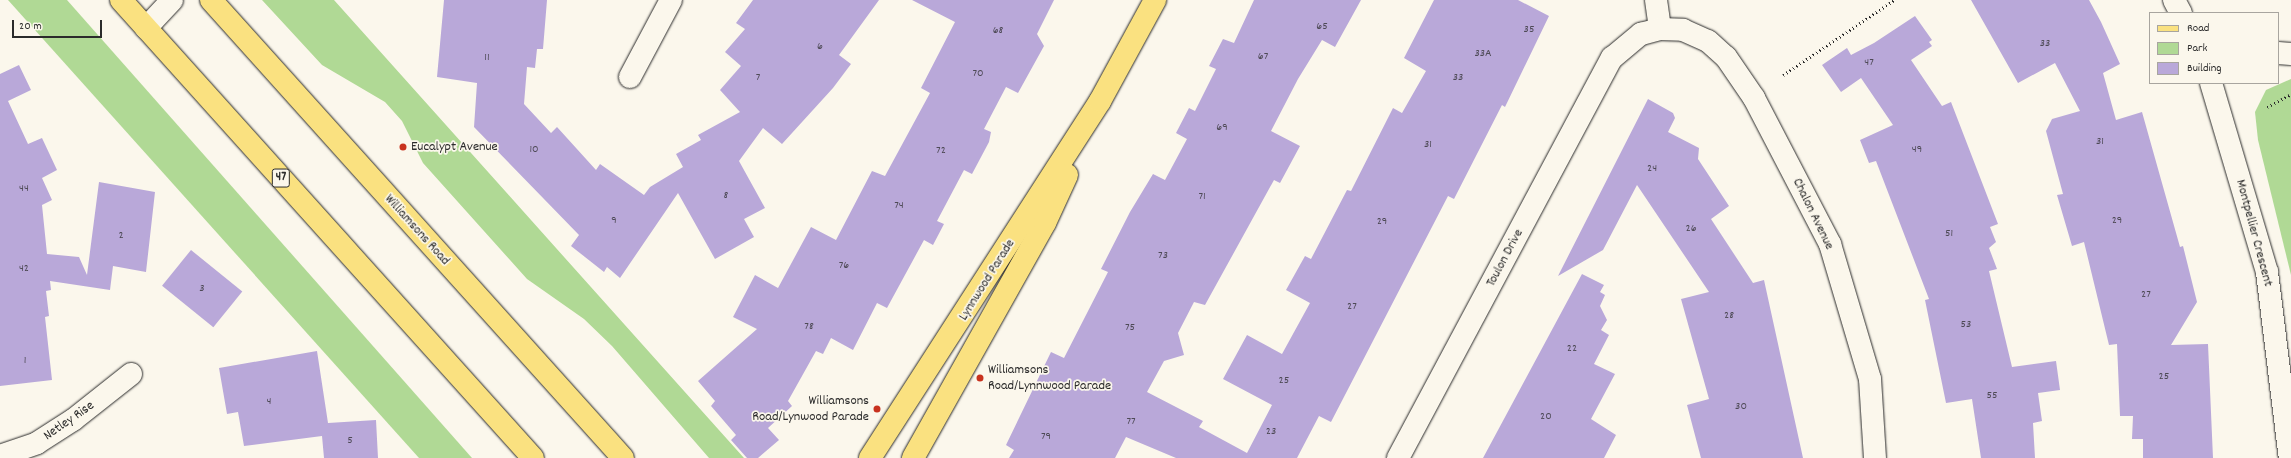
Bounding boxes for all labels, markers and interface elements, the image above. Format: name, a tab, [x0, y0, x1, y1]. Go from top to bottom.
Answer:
scale bar	[14, 12, 104, 38]
legend	[2149, 12, 2279, 84]
text: 20 m	[19, 18, 42, 35]
house number: 65	[1316, 20, 1328, 34]
text: Road	[2187, 20, 2209, 37]
house number: 35	[1524, 23, 1534, 37]
house number: 68	[993, 24, 1003, 38]
house number: 33	[2040, 37, 2050, 51]
house number: 6	[817, 40, 823, 54]
text: Park	[2187, 40, 2207, 57]
house number: 33A	[1474, 47, 1492, 61]
house number: 67	[1258, 50, 1268, 64]
house number: 11	[484, 51, 490, 65]
house number: 47	[1864, 56, 1874, 70]
text: Building	[2187, 60, 2222, 77]
house number: 70	[972, 67, 984, 81]
house number: 7	[756, 71, 760, 85]
house number: 33	[1453, 71, 1463, 85]
house number: 69	[1216, 121, 1228, 135]
house number: 31	[2096, 135, 2104, 149]
house number: 31	[1424, 138, 1432, 152]
place label: Eucalypt Avenue	[411, 139, 498, 155]
marker: Eucalypt Avenue	[398, 142, 408, 152]
house number: 10	[529, 143, 539, 157]
house number: 49	[1912, 143, 1922, 157]
house number: 72	[936, 144, 946, 158]
house number: 24	[1647, 162, 1657, 176]
road number: 47	[271, 167, 291, 189]
street label: Chalon Avenue	[1788, 176, 1838, 252]
street label: Montpellier Crescent	[2232, 178, 2276, 288]
house number: 44	[19, 182, 29, 196]
house number: 8	[724, 189, 728, 203]
house number: 71	[1198, 190, 1206, 204]
street label: Williamsons Road	[381, 191, 453, 269]
house number: 74	[894, 199, 904, 213]
house number: 9	[611, 214, 617, 228]
house number: 29	[2112, 214, 2122, 228]
house number: 29	[1377, 215, 1387, 229]
house number: 26	[1685, 222, 1697, 236]
street label: Toulon Drive	[1483, 226, 1527, 290]
house number: 51	[1945, 227, 1953, 241]
house number: 2	[118, 229, 124, 243]
street label: Lynnwood Parade	[955, 236, 1019, 324]
house number: 73	[1158, 249, 1168, 263]
house number: 76	[839, 259, 849, 273]
house number: 42	[19, 262, 29, 276]
house number: 3	[199, 282, 205, 296]
house number: 27	[2141, 288, 2151, 302]
house number: 27	[1347, 300, 1357, 314]
house number: 28	[1724, 309, 1734, 323]
house number: 53	[1961, 318, 1971, 332]
house number: 78	[804, 320, 814, 334]
house number: 75	[1125, 321, 1135, 335]
house number: 22	[1567, 342, 1577, 356]
house number: 1	[24, 354, 26, 368]
place label: Williamsons Road/Lynnwood Parade	[988, 362, 1111, 394]
house number: 25	[2159, 370, 2169, 384]
marker: Williamsons Road/Lynnwood Parade	[975, 373, 985, 383]
house number: 25	[1279, 374, 1289, 388]
house number: 55	[1986, 389, 1998, 403]
place label: Williamsons Road/Lynwood Parade	[752, 393, 869, 426]
house number: 4	[267, 395, 271, 409]
street label: Netley Rise	[40, 397, 98, 445]
house number: 30	[1735, 400, 1747, 414]
marker: Williamsons Road/Lynwood Parade	[872, 404, 882, 414]
house number: 20	[1540, 410, 1552, 424]
house number: 77	[1126, 415, 1136, 429]
house number: 23	[1266, 425, 1276, 439]
house number: 79	[1041, 430, 1051, 444]
house number: 5	[347, 434, 353, 448]

